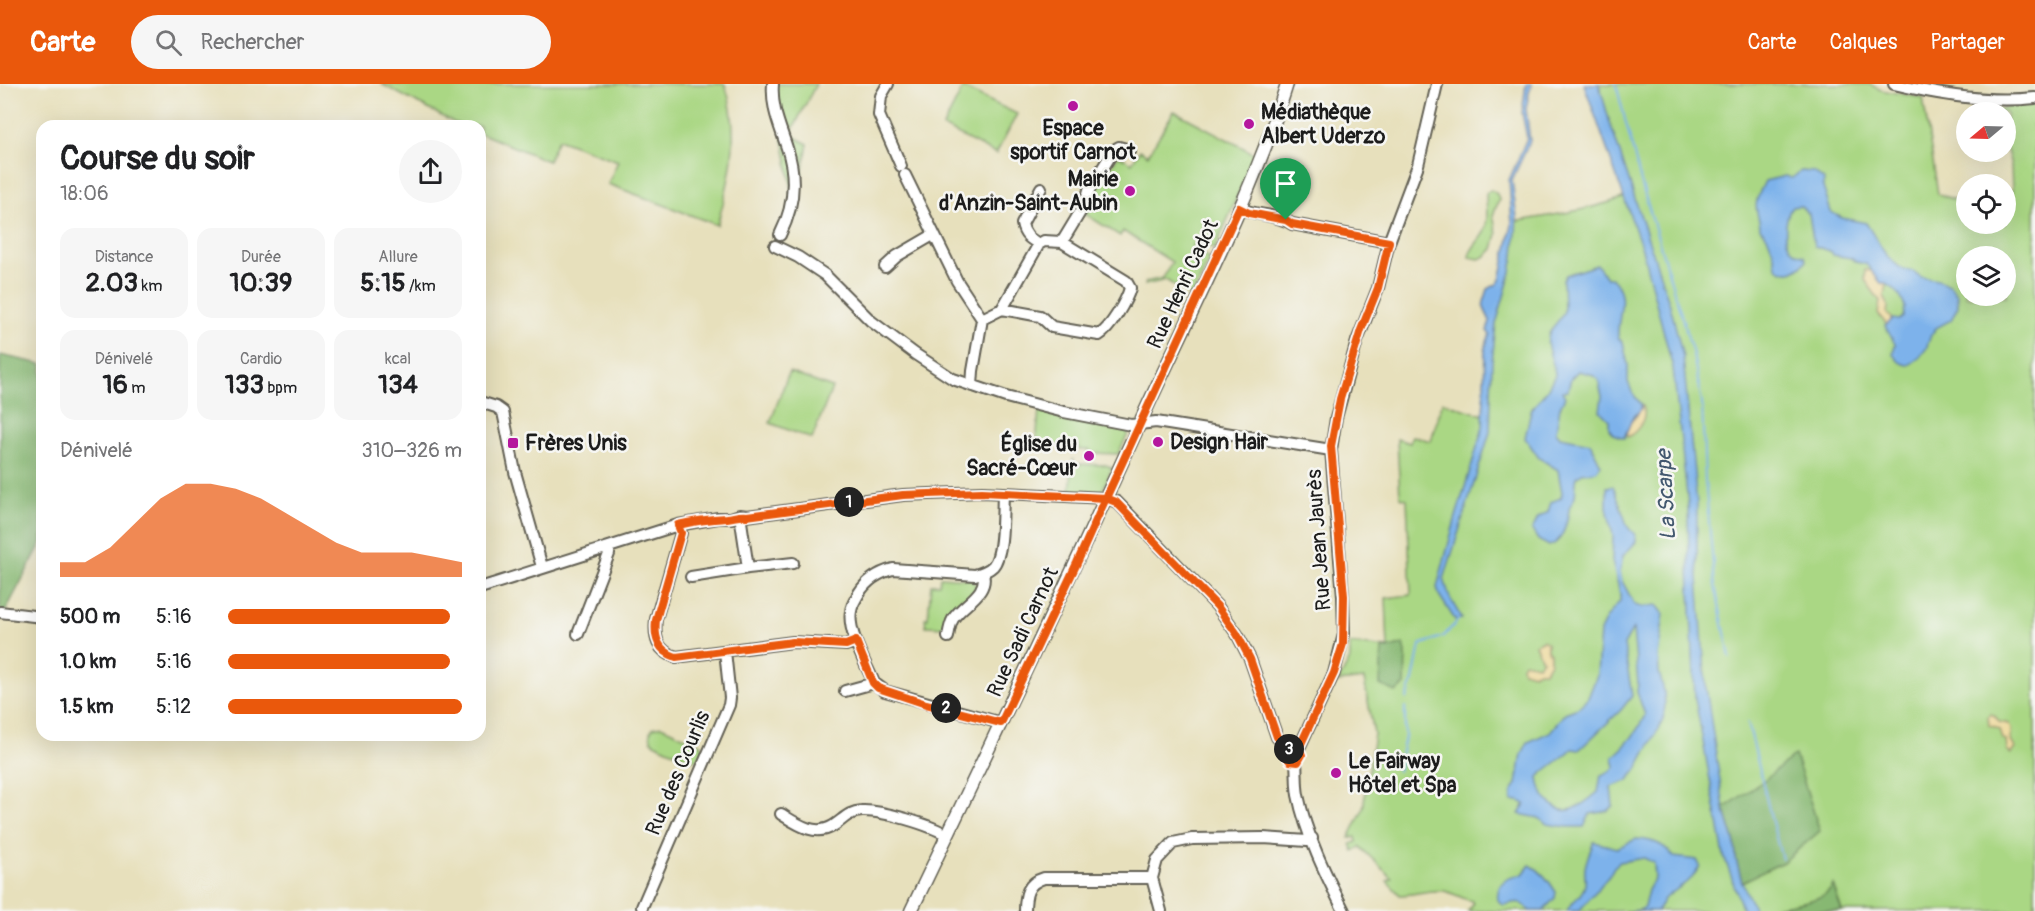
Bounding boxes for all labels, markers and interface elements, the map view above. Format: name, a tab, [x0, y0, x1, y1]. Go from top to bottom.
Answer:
search box	[131, 15, 551, 69]
text: Carte	[30, 25, 95, 60]
icon: search	[152, 26, 185, 59]
text: Rechercher	[200, 28, 304, 56]
text: Carte	[1747, 29, 1796, 56]
text: Calques	[1829, 29, 1897, 56]
text: Partager	[1930, 29, 2005, 56]
marker: Espace sportif Carnot	[1066, 99, 1080, 113]
place label: Médiathèque Albert Uderzo	[1261, 99, 1386, 150]
north arrow	[1956, 102, 2016, 162]
map controls	[1956, 102, 2016, 306]
place label: Espace sportif Carnot	[1010, 115, 1136, 166]
marker: Médiathèque Albert Uderzo	[1242, 117, 1256, 131]
text: Course du soir	[60, 138, 255, 179]
button: share	[399, 140, 462, 203]
pin	[1260, 158, 1311, 220]
place label: Mairie d'Anzin-Saint-Aubin	[939, 166, 1119, 217]
icon: arrive	[1269, 167, 1302, 200]
button: locate	[1956, 174, 2016, 234]
text: 18:06	[60, 181, 109, 206]
marker: Mairie d'Anzin-Saint-Aubin	[1123, 184, 1137, 198]
street label: Rue Henri Cadot	[1141, 214, 1225, 353]
button: layers	[1956, 246, 2016, 306]
text: Distance	[95, 247, 153, 267]
text: Durée	[241, 247, 281, 267]
text: Allure	[378, 247, 418, 267]
text: 2.03	[86, 267, 138, 299]
text: 10:39	[230, 267, 292, 299]
text: 5:15	[360, 267, 406, 299]
text: km	[138, 276, 162, 296]
text: /km	[406, 276, 436, 296]
text: Dénivelé	[95, 349, 153, 369]
text: Cardio	[240, 349, 282, 369]
text: kcal	[385, 349, 411, 369]
text: 16	[103, 369, 128, 401]
text: 133	[225, 369, 264, 401]
text: 134	[378, 369, 418, 401]
text: m	[128, 378, 146, 398]
text: bpm	[264, 378, 297, 398]
place label: Design Hair	[1170, 429, 1268, 456]
place label: Frères Unis	[525, 430, 627, 457]
place label: Église du Sacré-Cœur	[966, 430, 1078, 482]
marker: Design Hair	[1151, 435, 1165, 449]
marker: Frères Unis	[506, 436, 520, 450]
text: Dénivelé	[60, 438, 133, 463]
text: 310–326 m	[362, 438, 462, 463]
water label: La Scarpe	[1650, 447, 1682, 541]
marker: Église du Sacré-Cœur	[1082, 449, 1096, 463]
street label: Rue Jean Jaurès	[1301, 468, 1337, 612]
pin: 1	[834, 487, 864, 517]
text: 1	[846, 492, 852, 512]
street label: Rue Sadi Carnot	[981, 562, 1065, 701]
text: 500 m	[60, 604, 120, 629]
text: 5:16	[156, 604, 192, 629]
text: 1.0 km	[60, 649, 116, 674]
text: 5:16	[156, 649, 192, 674]
pin: 2	[931, 693, 961, 723]
text: 1.5 km	[60, 694, 113, 719]
text: 5:12	[156, 694, 191, 719]
text: 2	[942, 698, 950, 718]
street label: Rue des Courlis	[640, 706, 717, 839]
pin: 3	[1274, 734, 1304, 764]
text: 3	[1285, 739, 1293, 759]
place label: Le Fairway Hôtel et Spa	[1348, 748, 1457, 799]
marker: Le Fairway Hôtel et Spa	[1329, 766, 1343, 780]

